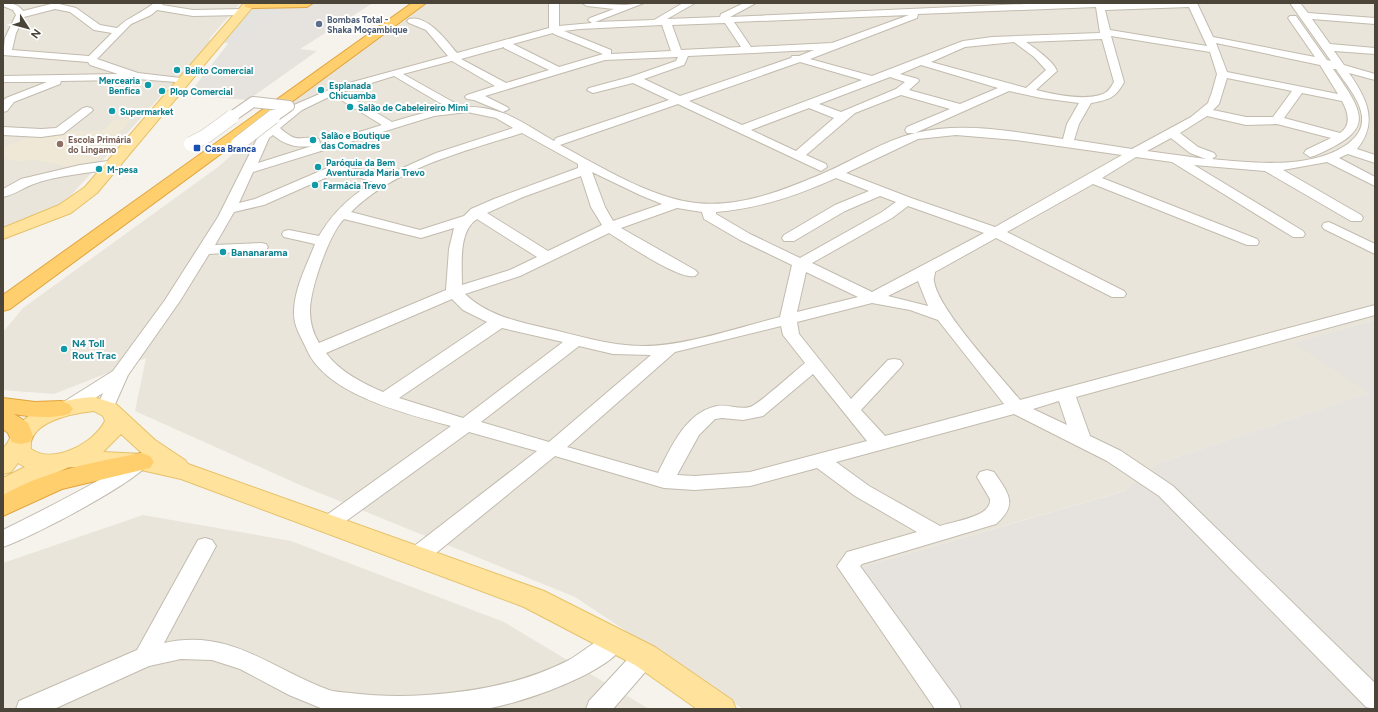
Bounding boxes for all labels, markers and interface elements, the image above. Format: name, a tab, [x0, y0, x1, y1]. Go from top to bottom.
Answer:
north arrow	[8, 8, 48, 48]
place label: Bombas Total - Shaka Moçambique	[327, 14, 408, 35]
marker: Bombas Total - Shaka Moçambique	[314, 19, 324, 29]
text: N	[28, 26, 43, 41]
marker: Belito Comercial	[172, 65, 182, 75]
place label: Belito Comercial	[185, 65, 253, 76]
place label: Mercearia Benfica	[99, 75, 140, 96]
marker: Mercearia Benfica	[143, 80, 153, 90]
place label: Esplanada Chicuamba	[329, 80, 376, 101]
marker: Esplanada Chicuamba	[316, 85, 326, 95]
marker: Plop Comercial	[157, 86, 167, 96]
place label: Plop Comercial	[170, 86, 233, 97]
marker: Salão de Cabeleireiro Mimi	[345, 102, 355, 112]
place label: Salão de Cabeleireiro Mimi	[358, 102, 468, 113]
marker: Supermarket	[107, 106, 117, 116]
place label: Supermarket	[120, 106, 174, 117]
place label: Salão e Boutique das Comadres	[321, 130, 390, 151]
place label: Escola Primária do Lingamo	[68, 134, 131, 155]
marker: Salão e Boutique das Comadres	[308, 135, 318, 145]
marker: Escola Primária do Lingamo	[55, 139, 65, 149]
marker: Casa Branca	[192, 143, 202, 153]
place label: Casa Branca	[205, 143, 256, 154]
place label: Paróquia da Bem Aventurada Maria Trevo	[326, 157, 425, 178]
marker: Paróquia da Bem Aventurada Maria Trevo	[313, 162, 323, 172]
marker: M-pesa	[94, 164, 104, 174]
place label: M-pesa	[107, 164, 138, 175]
marker: Farmácia Trevo	[310, 180, 320, 190]
place label: Farmácia Trevo	[323, 180, 386, 191]
place label: Bananarama	[231, 246, 288, 259]
marker: Bananarama	[218, 247, 228, 257]
place label: N4 Toll Rout Trac	[72, 337, 117, 362]
marker: N4 Toll Rout Trac	[59, 344, 69, 354]

